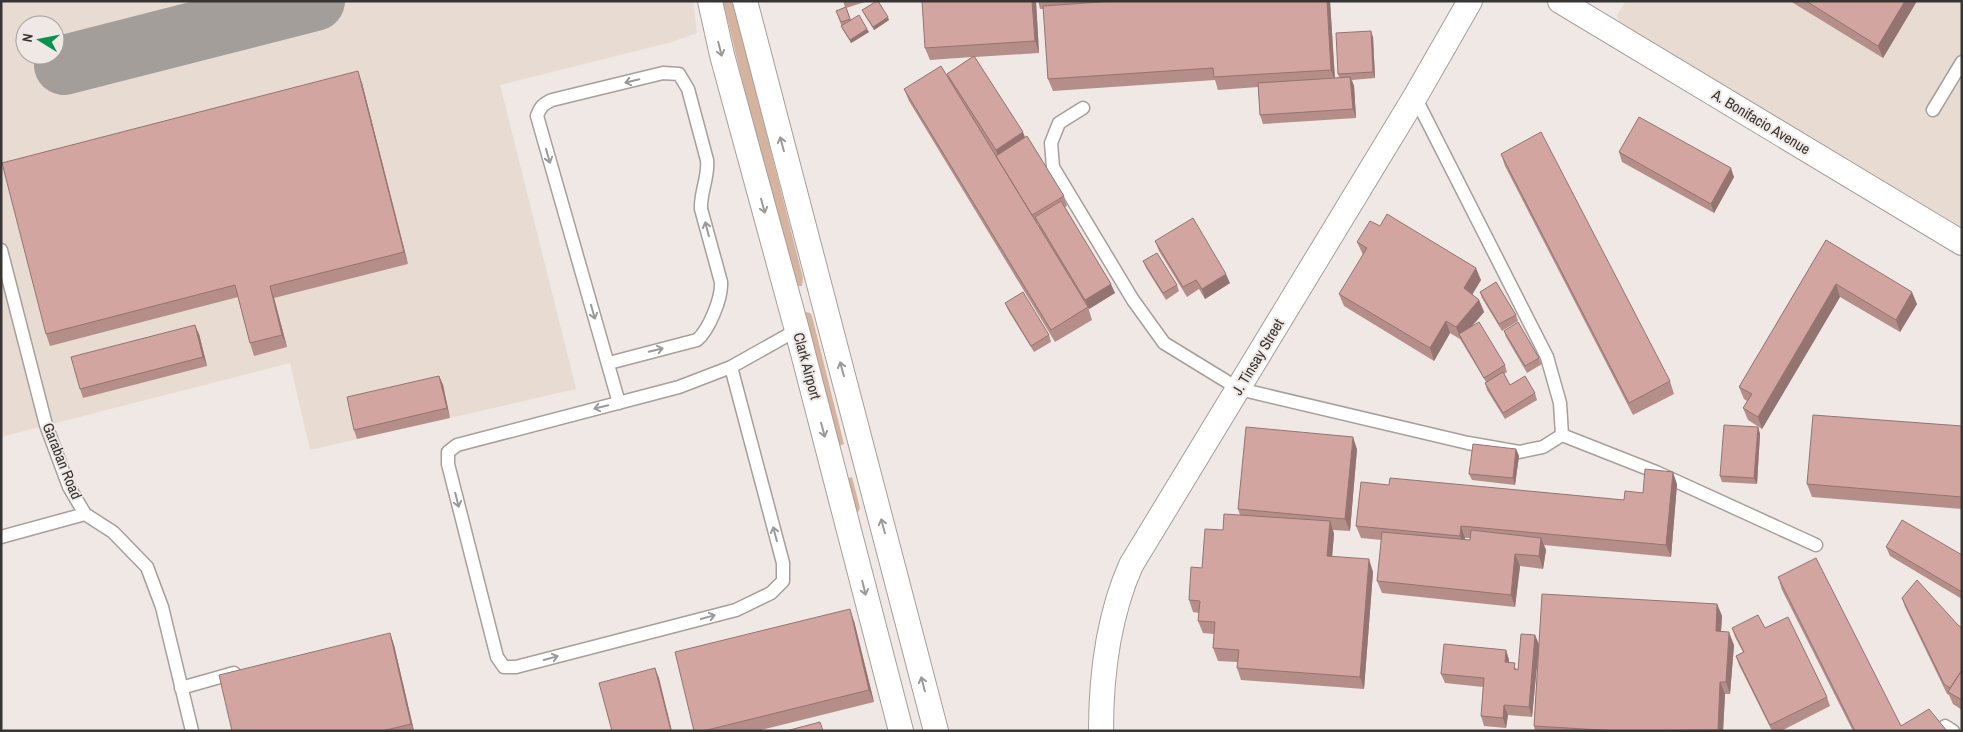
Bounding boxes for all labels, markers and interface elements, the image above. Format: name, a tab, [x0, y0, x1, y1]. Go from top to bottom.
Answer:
north arrow	[15, 15, 65, 65]
text: N	[18, 32, 37, 43]
one-way arrow	[716, 40, 725, 56]
one-way arrow	[624, 77, 640, 87]
street label: A. Bonifacio Avenue	[1707, 83, 1814, 159]
one-way arrow	[777, 137, 786, 153]
one-way arrow	[543, 148, 553, 164]
one-way arrow	[759, 197, 769, 213]
one-way arrow	[701, 221, 711, 237]
one-way arrow	[589, 303, 599, 319]
street label: J. Tinsay Street	[1227, 314, 1289, 399]
street label: Clark Airport	[788, 330, 827, 402]
one-way arrow	[647, 345, 663, 354]
one-way arrow	[837, 361, 846, 377]
one-way arrow	[593, 403, 609, 412]
street label: Garaban Road	[38, 419, 87, 502]
one-way arrow	[819, 422, 829, 438]
one-way arrow	[452, 491, 462, 507]
one-way arrow	[877, 519, 887, 535]
one-way arrow	[770, 526, 780, 542]
one-way arrow	[860, 579, 869, 595]
one-way arrow	[700, 612, 716, 622]
one-way arrow	[543, 653, 559, 663]
one-way arrow	[918, 676, 928, 692]

